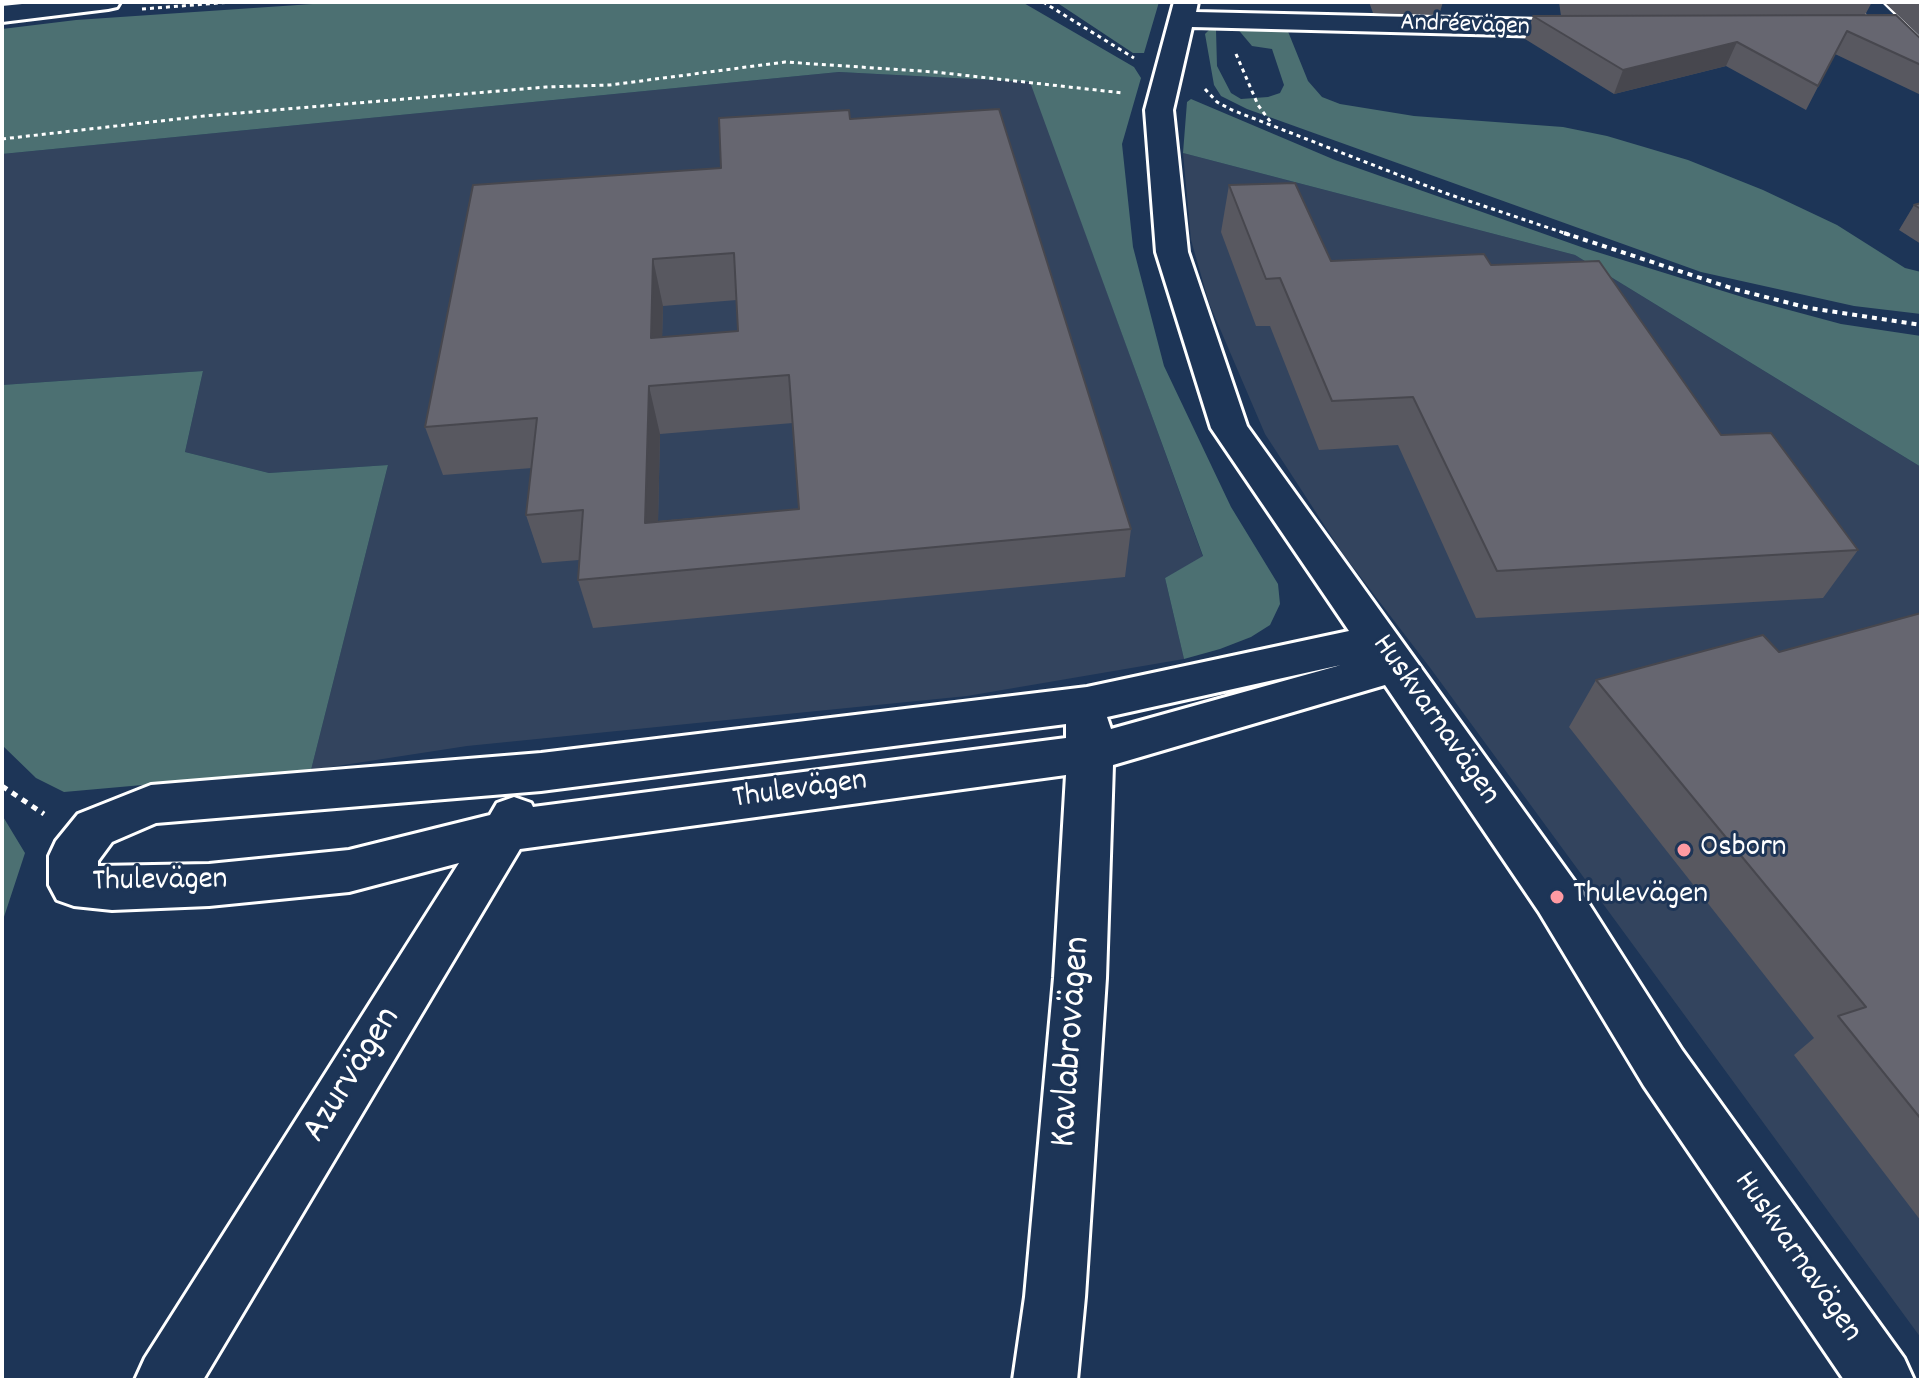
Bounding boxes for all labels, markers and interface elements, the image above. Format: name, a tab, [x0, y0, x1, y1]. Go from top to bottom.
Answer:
street label: Andréevägen	[1400, 9, 1530, 45]
street label: Huskvarnavägen	[1361, 628, 1507, 814]
street label: Thulevägen	[730, 764, 870, 820]
place label: Osborn	[1700, 831, 1787, 869]
marker: Osborn	[1675, 841, 1693, 859]
street label: Thulevägen	[92, 863, 228, 903]
place label: Thulevägen	[1573, 878, 1708, 916]
marker: Thulevägen	[1548, 888, 1566, 906]
street label: Kavlabrovägen	[1044, 935, 1104, 1149]
street label: Azurvägen	[295, 1000, 413, 1152]
street label: Huskvarnavägen	[1723, 1165, 1869, 1351]

